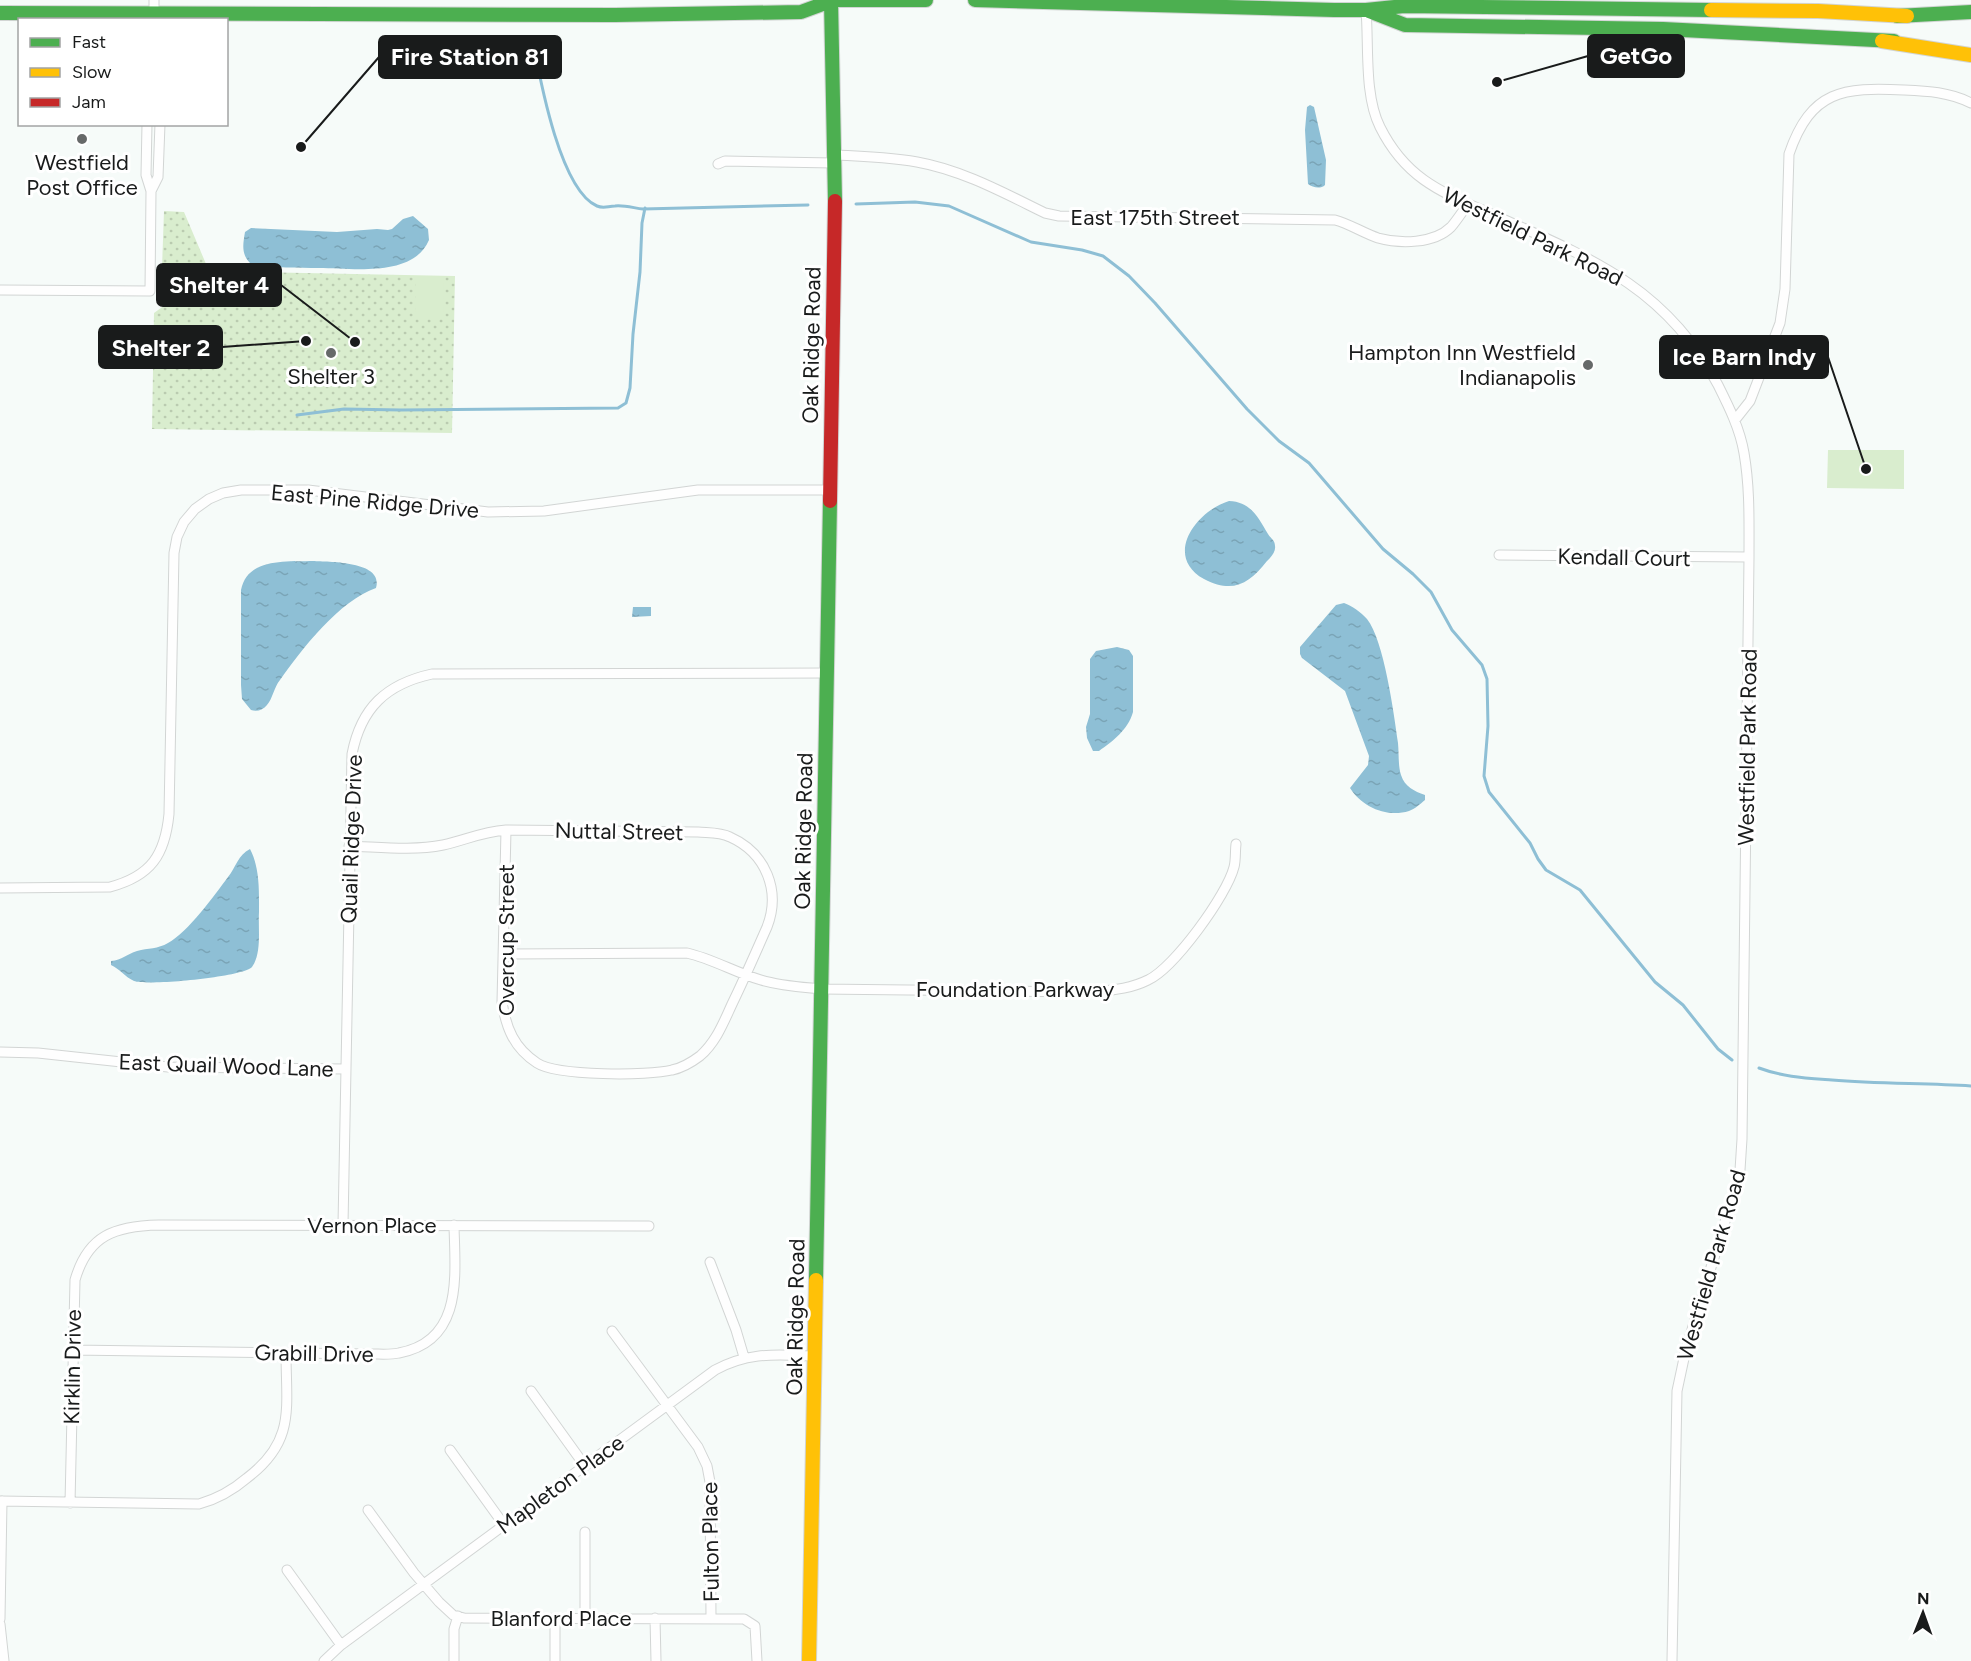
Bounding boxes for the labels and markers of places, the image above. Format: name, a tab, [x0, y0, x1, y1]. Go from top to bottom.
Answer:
callout: GetGo	[1588, 35, 1684, 77]
callout: Fire Station 81	[379, 36, 561, 78]
marker: Westfield Post Office	[75, 132, 89, 146]
place label: Westfield Post Office	[26, 149, 138, 201]
callout: Shelter 4	[157, 264, 281, 306]
callout: Shelter 2	[99, 326, 222, 368]
callout: Ice Barn Indy	[1660, 336, 1828, 378]
place label: Hampton Inn Westfield Indianapolis	[1348, 339, 1576, 391]
marker: Shelter 3	[324, 346, 338, 360]
marker: Hampton Inn Westfield Indianapolis	[1581, 358, 1595, 372]
place label: Shelter 3	[287, 363, 375, 390]

